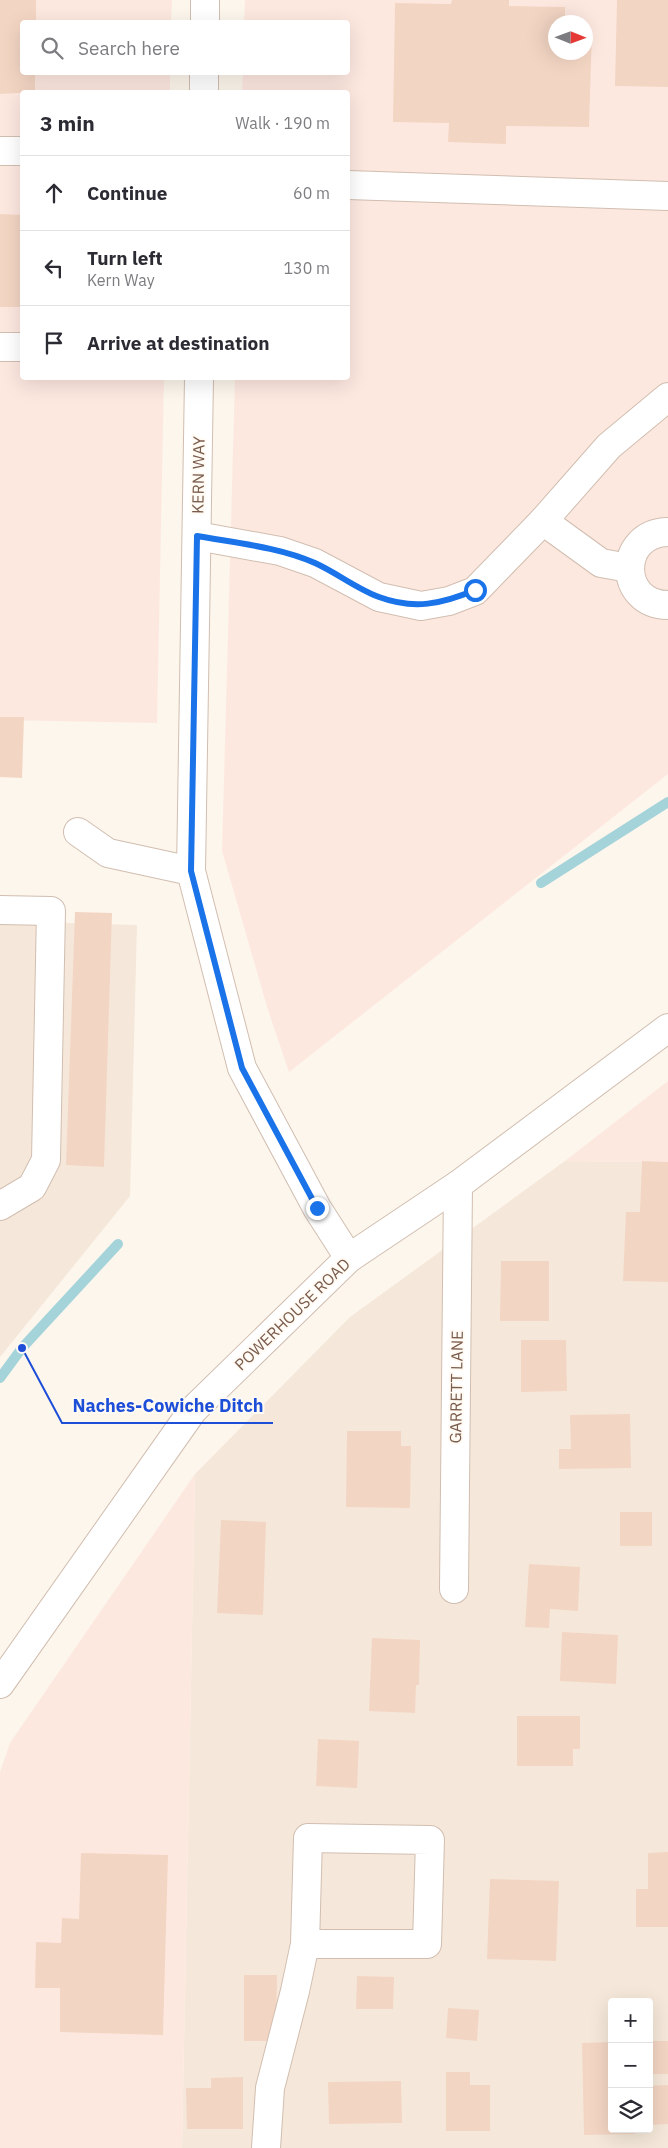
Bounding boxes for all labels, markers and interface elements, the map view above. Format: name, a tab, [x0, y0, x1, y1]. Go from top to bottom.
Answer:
north arrow	[548, 15, 593, 60]
search box	[20, 20, 350, 75]
icon: search	[38, 34, 66, 62]
text: Search here	[78, 36, 180, 60]
text: 3 min	[40, 109, 95, 137]
text: Walk · 190 m	[235, 113, 330, 133]
icon: ahead	[40, 179, 68, 207]
text: Continue	[87, 181, 167, 205]
text: 60 m	[293, 183, 330, 203]
text: Turn left	[87, 246, 163, 270]
icon: left	[40, 254, 68, 282]
text: 130 m	[283, 258, 330, 278]
text: Kern Way	[87, 270, 155, 290]
icon: arrive	[40, 329, 68, 357]
text: Arrive at destination	[87, 331, 270, 355]
street label: KERN WAY	[187, 435, 209, 514]
route start	[464, 579, 487, 602]
route end	[306, 1197, 329, 1220]
street label: POWERHOUSE ROAD	[230, 1254, 354, 1374]
street label: GARRETT LANE	[445, 1330, 467, 1444]
callout: Naches-Cowiche Ditch	[62, 1390, 273, 1423]
text: Naches-Cowiche Ditch	[73, 1394, 263, 1417]
map controls	[608, 1998, 653, 2133]
button: +	[608, 1998, 653, 2043]
button: −	[608, 2043, 653, 2088]
button: layers	[608, 2088, 653, 2133]

